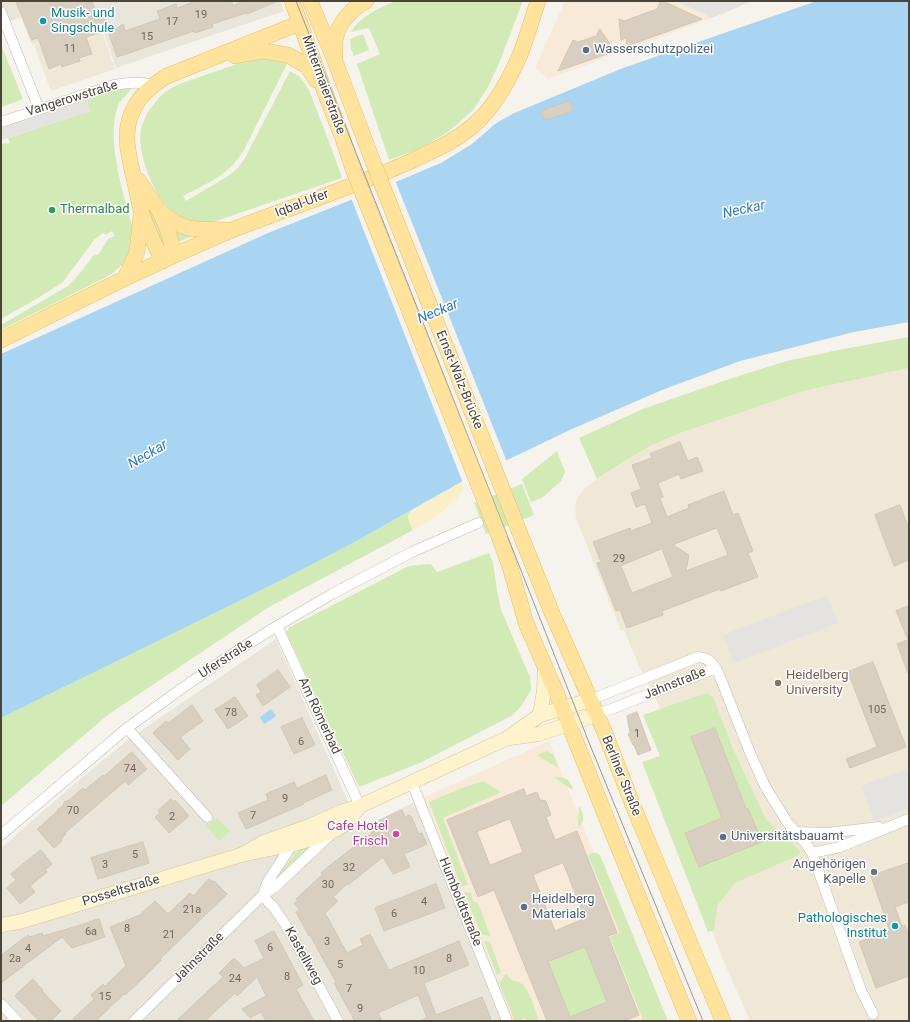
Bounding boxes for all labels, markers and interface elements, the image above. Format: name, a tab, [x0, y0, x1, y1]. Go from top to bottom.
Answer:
place label: Musik- und Singschule	[51, 6, 114, 37]
house number: 19	[195, 8, 207, 22]
house number: 17	[166, 15, 178, 29]
marker: Musik- und Singschule	[38, 16, 48, 26]
house number: 15	[141, 30, 153, 44]
street label: Mittermaierstraße	[298, 33, 348, 137]
house number: 11	[64, 42, 76, 56]
place label: Wasserschutzpolizei	[594, 42, 713, 58]
marker: Wasserschutzpolizei	[581, 45, 591, 55]
street label: Vangerowstraße	[24, 78, 120, 120]
street label: Iqbal-Ufer	[273, 187, 331, 221]
water label: Neckar	[721, 197, 767, 223]
place label: Thermalbad	[60, 202, 130, 218]
marker: Thermalbad	[47, 205, 57, 215]
water label: Neckar	[415, 296, 461, 328]
street label: Ernst-Walz-Brücke	[432, 328, 486, 432]
water label: Neckar	[125, 437, 171, 473]
house number: 29	[613, 552, 625, 566]
street label: Uferstraße	[196, 636, 256, 682]
street label: Jahnstraße	[642, 665, 708, 703]
place label: Heidelberg University	[786, 668, 848, 699]
street label: Am Römerbad	[294, 675, 344, 757]
marker: Heidelberg University	[773, 678, 783, 688]
house number: 105	[868, 703, 886, 717]
house number: 78	[225, 706, 237, 720]
house number: 1	[634, 727, 640, 741]
street label: Berliner Straße	[598, 734, 644, 818]
house number: 6	[298, 735, 304, 749]
house number: 74	[124, 762, 136, 776]
house number: 9	[282, 792, 288, 806]
house number: 70	[67, 804, 79, 818]
house number: 7	[250, 809, 256, 823]
house number: 2	[169, 810, 175, 824]
place label: Cafe Hotel Frisch	[327, 819, 388, 850]
marker: Cafe Hotel Frisch	[391, 829, 401, 839]
place label: Universitätsbauamt	[731, 829, 844, 845]
marker: Universitätsbauamt	[718, 832, 728, 842]
house number: 5	[132, 848, 138, 862]
street label: Humboldtstraße	[435, 855, 485, 949]
place label: Angehörigen Kapelle	[793, 857, 866, 888]
house number: 3	[102, 858, 108, 872]
house number: 32	[343, 861, 355, 875]
marker: Angehörigen Kapelle	[869, 867, 879, 877]
street label: Posseltstraße	[80, 872, 162, 910]
house number: 30	[322, 878, 334, 892]
place label: Heidelberg Materials	[532, 892, 594, 923]
house number: 4	[421, 895, 427, 909]
marker: Heidelberg Materials	[519, 902, 529, 912]
house number: 21a	[183, 903, 201, 917]
house number: 6	[391, 907, 397, 921]
place label: Pathologisches Institut	[798, 911, 887, 942]
marker: Pathologisches Institut	[890, 921, 900, 931]
house number: 8	[124, 922, 130, 936]
house number: 6a	[85, 925, 97, 939]
street label: Kastellweg	[281, 925, 325, 987]
house number: 21	[163, 928, 175, 942]
street label: Jahnstraße	[170, 929, 228, 987]
house number: 3	[324, 935, 330, 949]
house number: 6	[267, 941, 273, 955]
house number: 4	[25, 942, 31, 956]
house number: 2a	[9, 952, 21, 966]
house number: 8	[446, 952, 452, 966]
house number: 5	[337, 958, 343, 972]
house number: 10	[413, 964, 425, 978]
house number: 8	[284, 970, 290, 984]
house number: 24	[229, 972, 241, 986]
house number: 7	[346, 982, 352, 996]
house number: 15	[99, 990, 111, 1004]
house number: 9	[357, 1002, 363, 1016]

